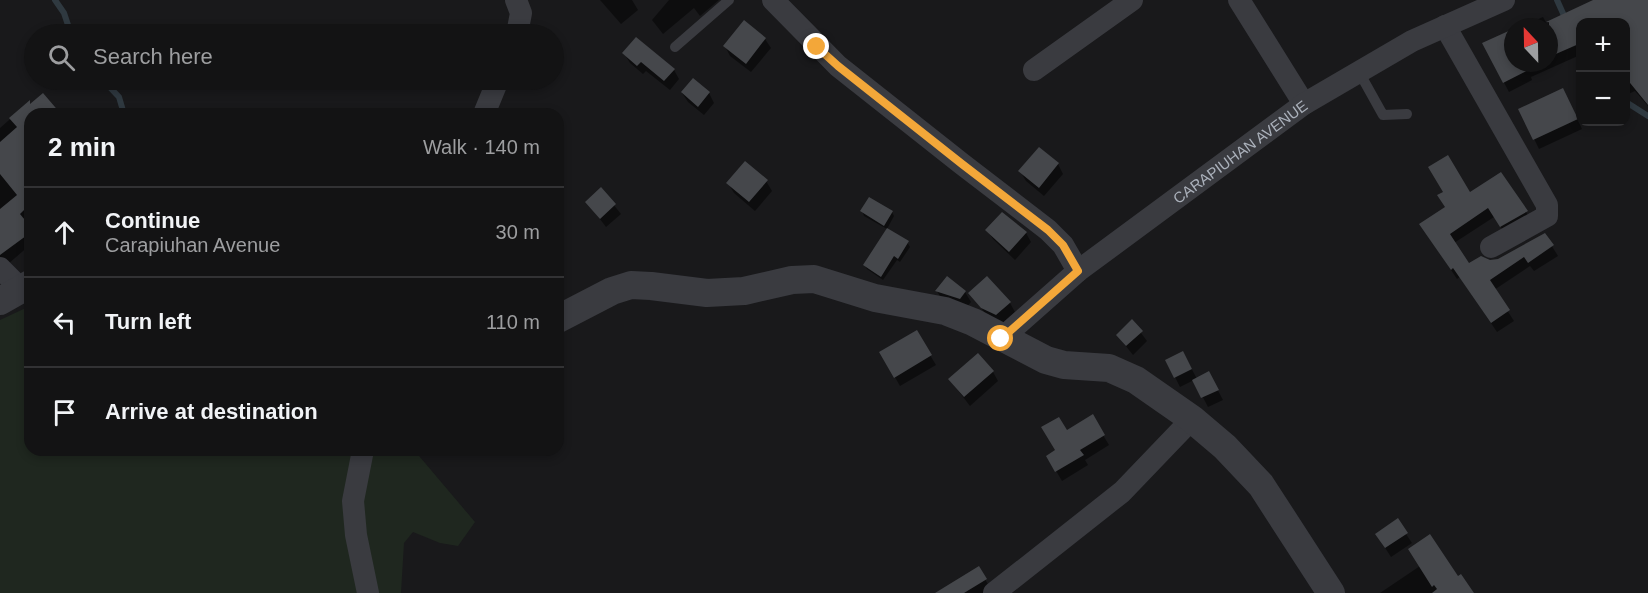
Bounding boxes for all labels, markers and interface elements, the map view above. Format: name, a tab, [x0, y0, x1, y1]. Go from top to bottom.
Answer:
north arrow	[1504, 18, 1558, 72]
map controls	[1576, 18, 1630, 126]
button: +	[1576, 18, 1630, 72]
search box	[24, 24, 564, 90]
route end	[803, 33, 829, 59]
icon: search	[45, 41, 78, 74]
text: Search here	[93, 44, 213, 69]
button: −	[1576, 72, 1630, 126]
street label: CARAPIUHAN AVENUE	[1170, 96, 1310, 206]
text: 2 min	[48, 132, 116, 162]
text: Walk · 140 m	[423, 136, 540, 158]
text: Continue	[105, 208, 200, 233]
icon: ahead	[48, 216, 81, 249]
text: 30 m	[496, 221, 540, 243]
text: Carapiuhan Avenue	[105, 234, 280, 256]
icon: left	[48, 306, 81, 339]
text: Turn left	[105, 309, 191, 334]
text: 110 m	[486, 311, 540, 333]
route start	[987, 325, 1013, 351]
icon: arrive	[48, 396, 81, 429]
text: Arrive at destination	[105, 399, 318, 424]

